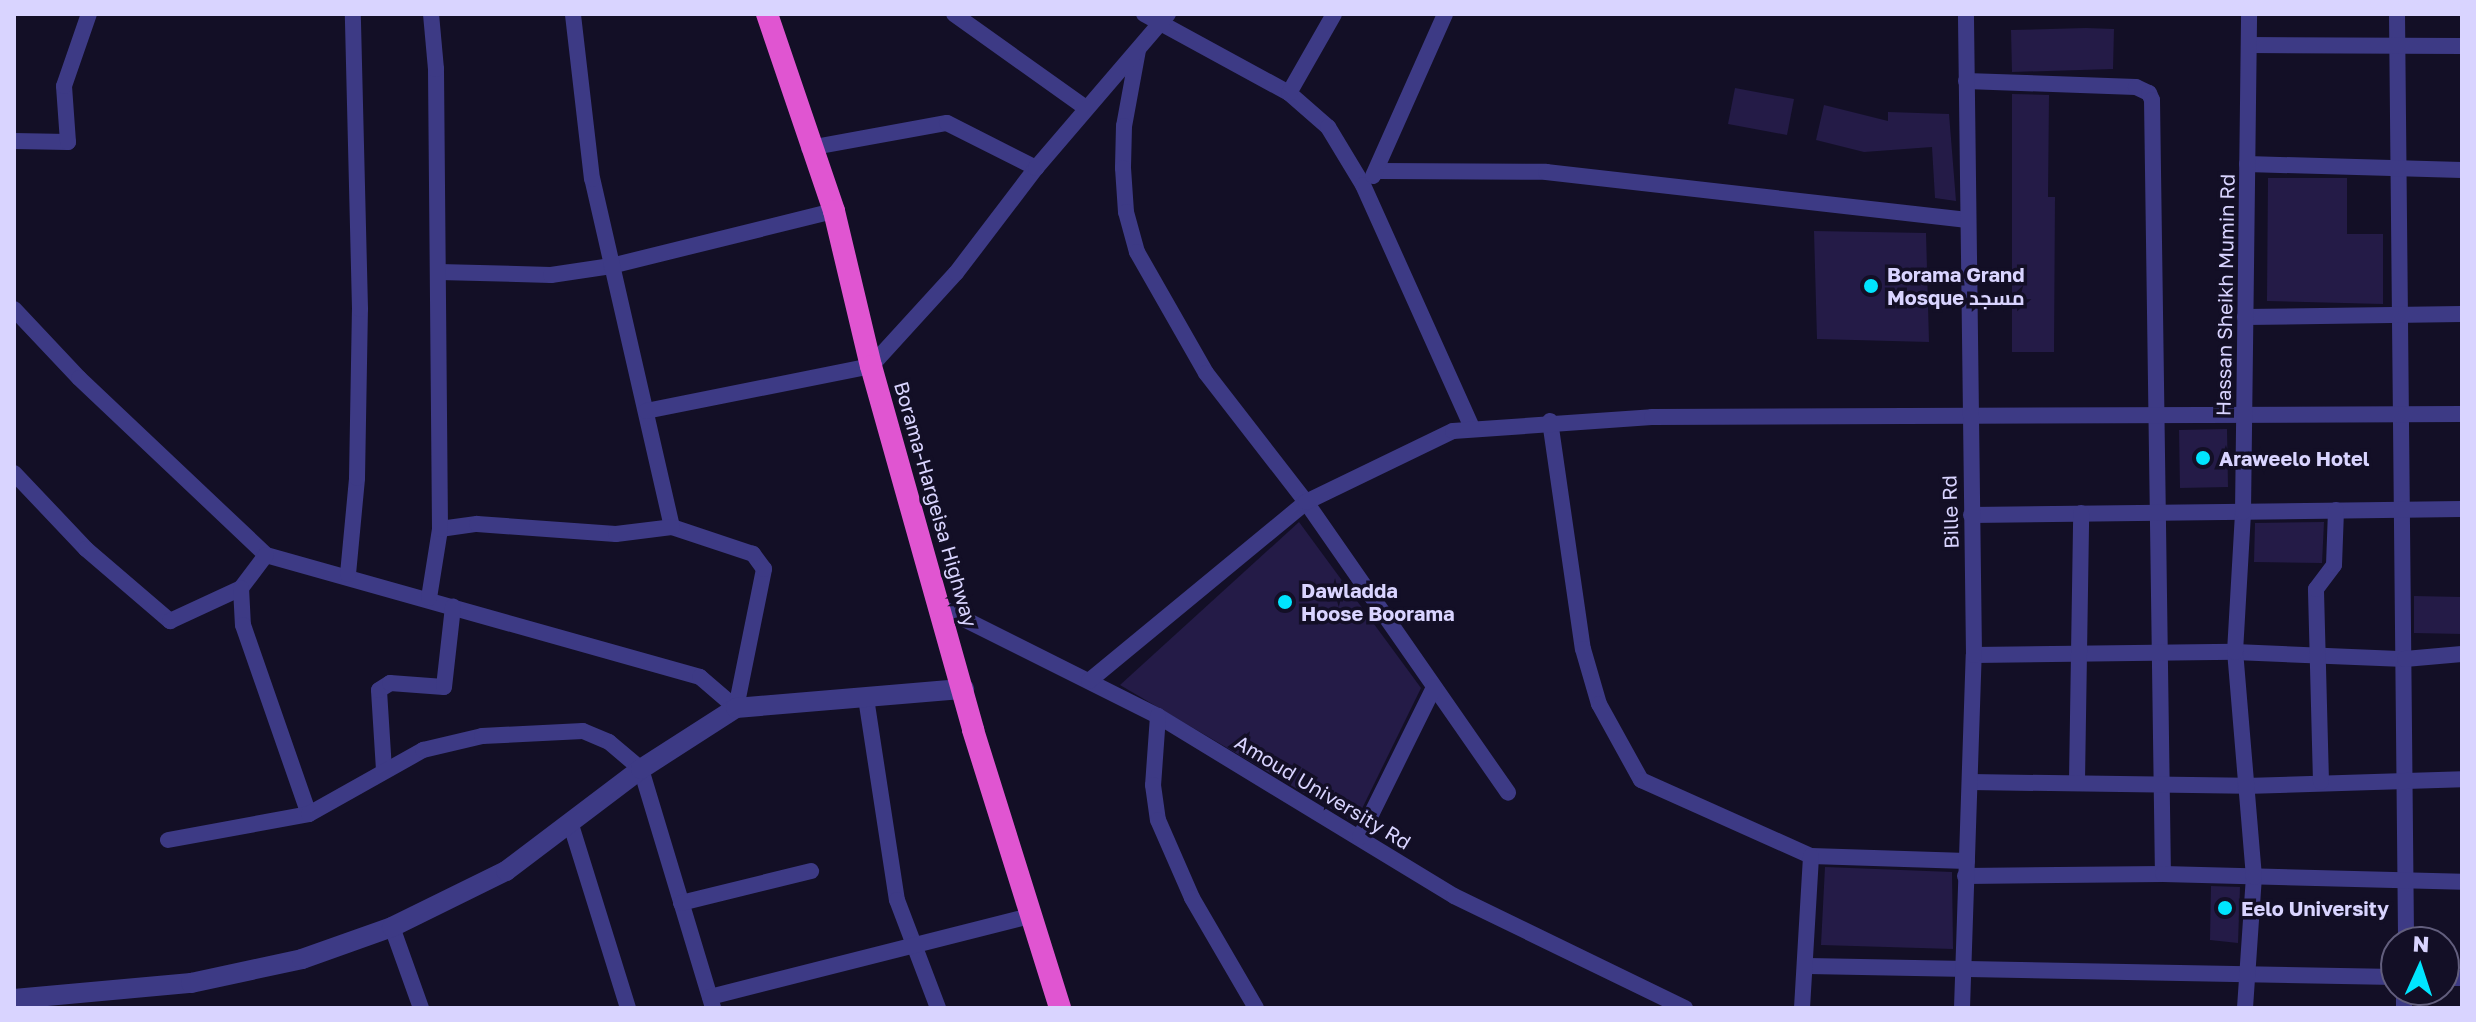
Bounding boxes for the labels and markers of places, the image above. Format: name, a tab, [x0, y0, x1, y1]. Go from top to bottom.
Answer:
place label: Borama Grand Mosque مسجد	[1887, 262, 2025, 309]
marker: Borama Grand Mosque مسجد	[1862, 277, 1880, 295]
place label: Araweelo Hotel	[2219, 446, 2369, 470]
marker: Araweelo Hotel	[2194, 449, 2212, 467]
place label: Dawladda Hoose Boorama	[1301, 578, 1455, 625]
marker: Dawladda Hoose Boorama	[1276, 593, 1294, 611]
place label: Eelo University	[2241, 896, 2389, 920]
marker: Eelo University	[2216, 899, 2234, 917]

